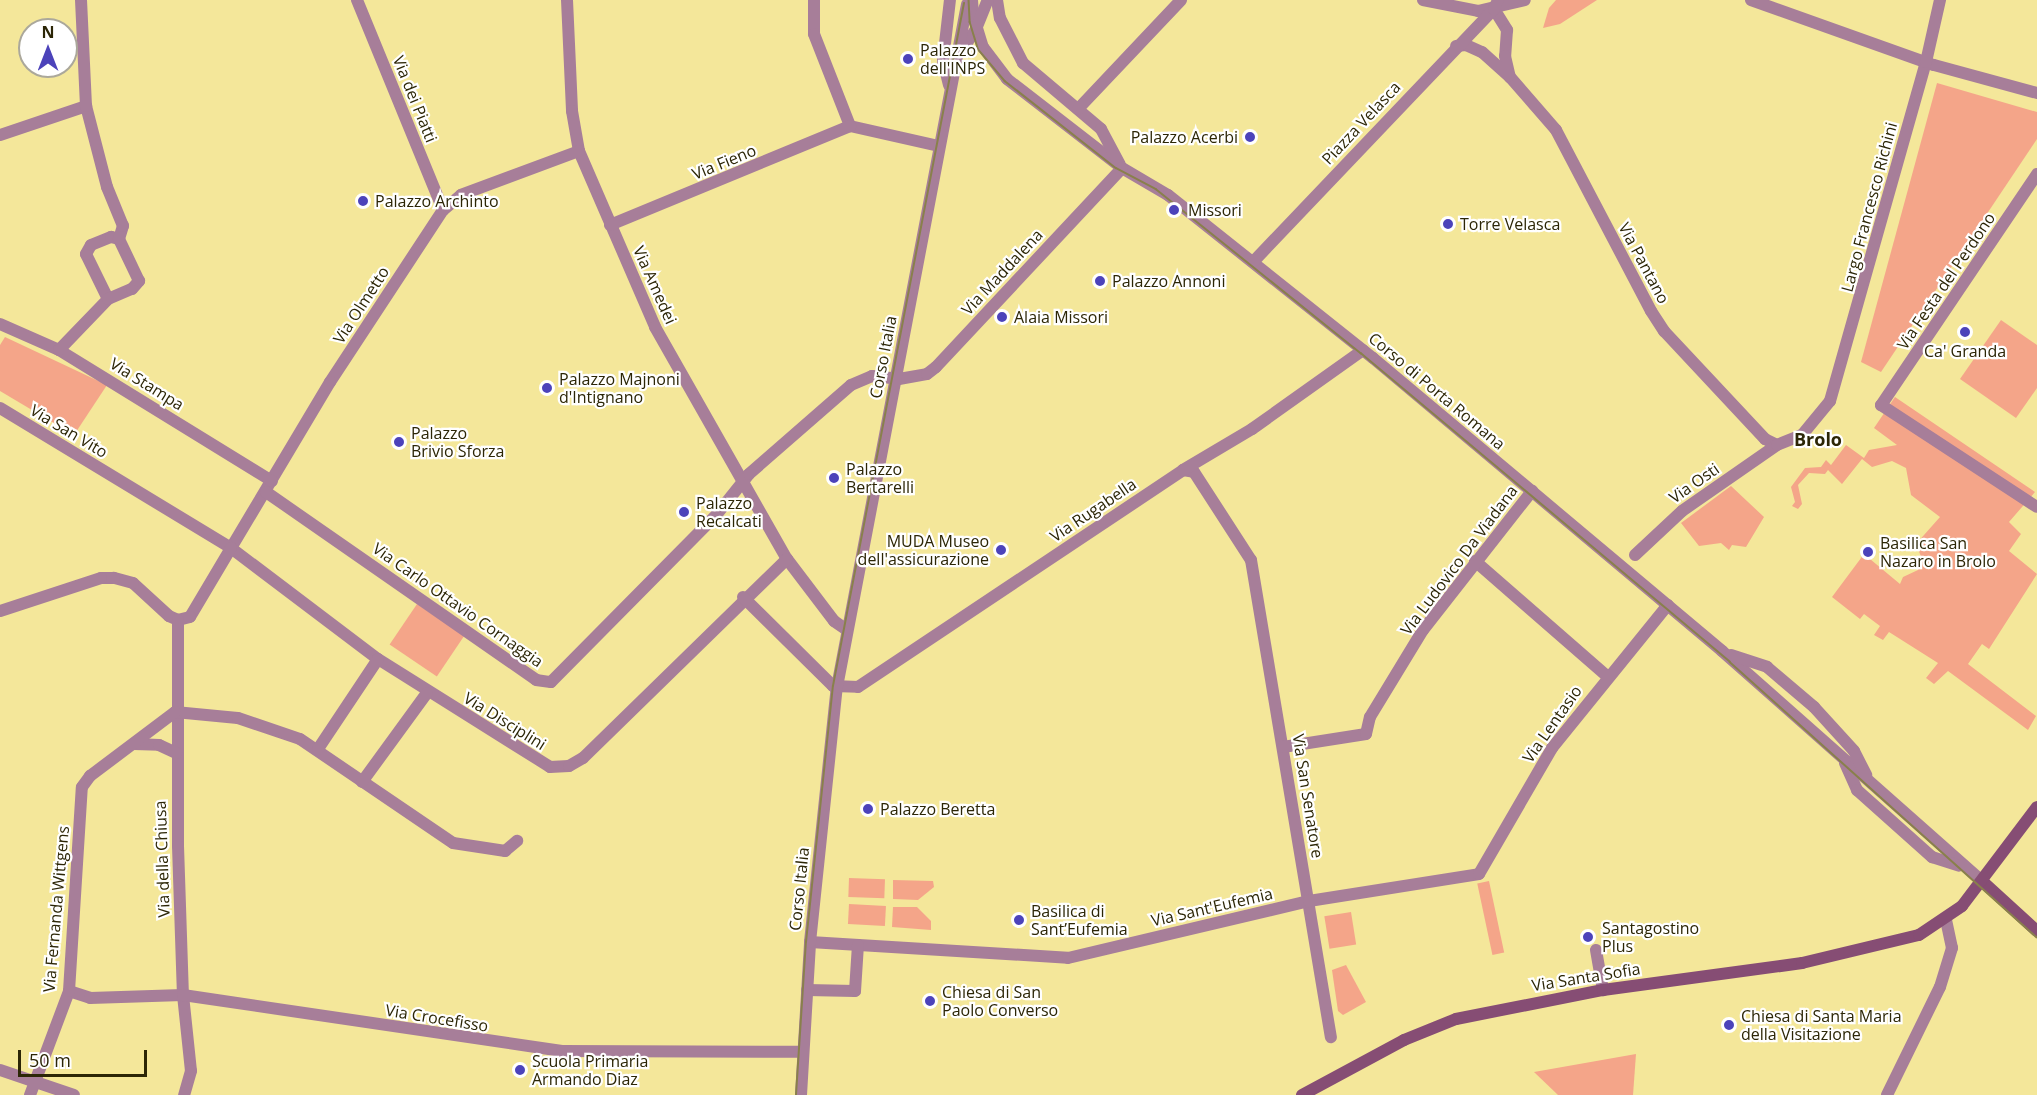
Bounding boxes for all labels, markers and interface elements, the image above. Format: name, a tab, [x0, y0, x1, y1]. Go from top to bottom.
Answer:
north arrow	[18, 18, 78, 78]
text: N	[41, 21, 55, 43]
place label: Palazzo dell'INPS	[920, 40, 985, 78]
marker: Palazzo dell'INPS	[901, 52, 915, 66]
street label: Via dei Piatti	[389, 53, 441, 145]
street label: Piazza Velasca	[1318, 78, 1404, 168]
street label: Largo Francesco Richini	[1837, 120, 1901, 294]
place label: Palazzo Acerbi	[1131, 127, 1238, 147]
marker: Palazzo Acerbi	[1243, 130, 1257, 144]
street label: Via Fieno	[689, 140, 759, 184]
place label: Palazzo Archinto	[375, 191, 499, 211]
marker: Palazzo Archinto	[356, 194, 370, 208]
place label: Missori	[1188, 200, 1242, 220]
marker: Missori	[1165, 201, 1183, 219]
street label: Via Festa del Perdono	[1893, 209, 1999, 353]
place label: Torre Velasca	[1460, 214, 1560, 234]
marker: Torre Velasca	[1441, 217, 1455, 231]
street label: Via Pantano	[1615, 219, 1673, 307]
street label: Via Maddalena	[957, 225, 1047, 319]
street label: Via Amedei	[629, 243, 681, 327]
street label: Via Olmetto	[329, 263, 393, 347]
place label: Palazzo Annoni	[1112, 271, 1225, 291]
marker: Palazzo Annoni	[1093, 274, 1107, 288]
place label: Alaia Missori	[1014, 307, 1108, 327]
marker: Alaia Missori	[995, 310, 1009, 324]
street label: Corso Italia	[866, 314, 900, 400]
marker: Ca' Granda	[1958, 325, 1972, 339]
street label: Corso di Porta Romana	[1365, 328, 1509, 454]
place label: Ca' Granda	[1924, 341, 2006, 361]
street label: Via Stampa	[107, 354, 187, 414]
place label: Palazzo Majnoni d'Intignano	[559, 369, 680, 407]
marker: Palazzo Majnoni d'Intignano	[540, 381, 554, 395]
street label: Via San Vito	[27, 400, 111, 462]
place label: Palazzo Brivio Sforza	[411, 423, 504, 461]
district label: Brolo	[1794, 428, 1842, 450]
marker: Palazzo Brivio Sforza	[392, 435, 406, 449]
place label: Palazzo Bertarelli	[846, 459, 914, 497]
street label: Via Osti	[1665, 459, 1723, 507]
marker: Palazzo Bertarelli	[827, 471, 841, 485]
street label: Via Rugabella	[1046, 474, 1140, 546]
street label: Via Ludovico Da Viadana	[1397, 481, 1521, 639]
place label: Palazzo Recalcati	[696, 493, 762, 531]
marker: Palazzo Recalcati	[677, 505, 691, 519]
place label: MUDA Museo dell'assicurazione	[858, 531, 989, 569]
place label: Basilica San Nazaro in Brolo	[1880, 533, 1996, 571]
street label: Via Carlo Ottavio Cornaggia	[369, 539, 547, 671]
marker: MUDA Museo dell'assicurazione	[994, 543, 1008, 557]
marker: Basilica San Nazaro in Brolo	[1861, 545, 1875, 559]
street label: Via Lentasio	[1518, 682, 1586, 766]
street label: Via Disciplini	[460, 688, 550, 754]
street label: Via San Senatore	[1289, 732, 1327, 860]
place label: Palazzo Beretta	[880, 799, 995, 819]
street label: Via della Chiusa	[150, 800, 174, 918]
marker: Palazzo Beretta	[861, 802, 875, 816]
street label: Via Fernanda Wittgens	[39, 825, 73, 993]
street label: Corso Italia	[785, 846, 813, 932]
street label: Via Sant'Eufemia	[1149, 884, 1275, 930]
place label: Basilica di Sant’Eufemia	[1031, 901, 1128, 939]
marker: Basilica di Sant’Eufemia	[1012, 913, 1026, 927]
place label: Santagostino Plus	[1602, 918, 1699, 956]
marker: Santagostino Plus	[1579, 928, 1597, 946]
street label: Via Santa Sofia	[1530, 959, 1642, 995]
place label: Chiesa di San Paolo Converso	[942, 982, 1058, 1020]
marker: Chiesa di San Paolo Converso	[923, 994, 937, 1008]
street label: Via Crocefisso	[384, 1000, 490, 1036]
place label: Chiesa di Santa Maria della Visitazione	[1741, 1006, 1902, 1044]
marker: Chiesa di Santa Maria della Visitazione	[1722, 1018, 1736, 1032]
scale bar	[21, 1038, 150, 1076]
text: 50 m	[29, 1048, 71, 1072]
place label: Scuola Primaria Armando Diaz	[532, 1051, 648, 1089]
marker: Scuola Primaria Armando Diaz	[513, 1063, 527, 1077]

